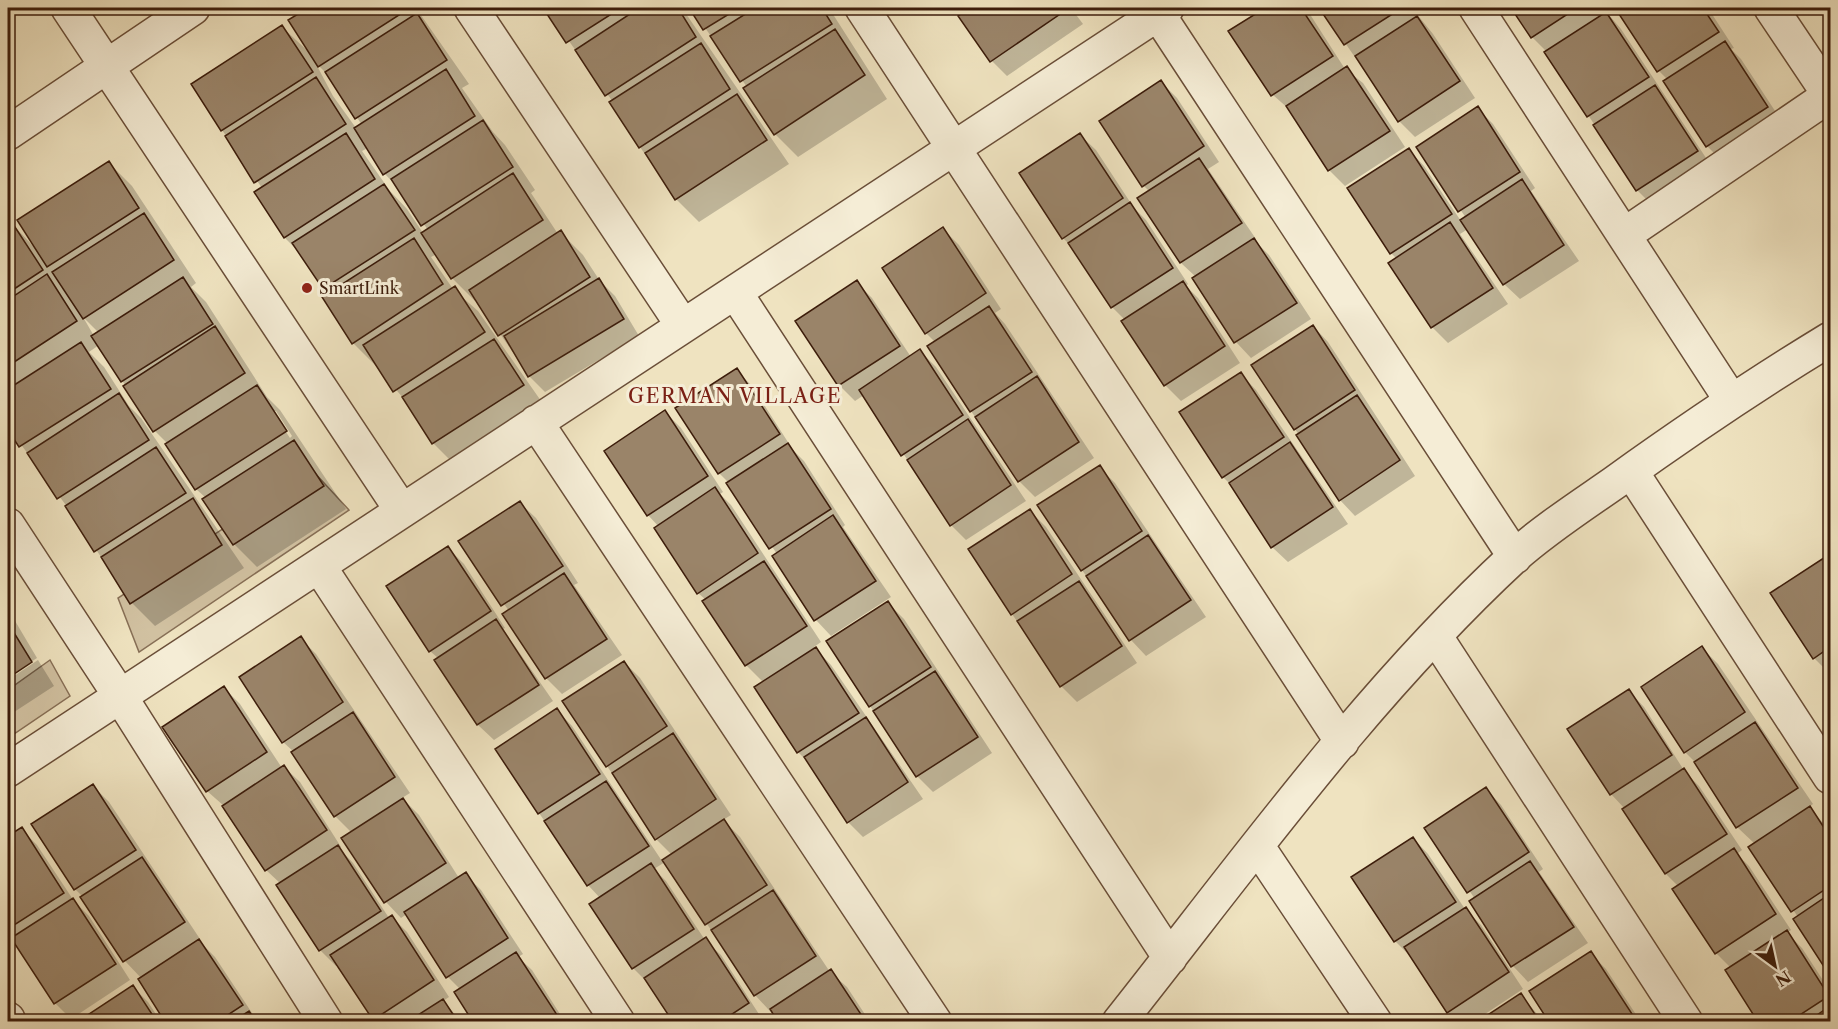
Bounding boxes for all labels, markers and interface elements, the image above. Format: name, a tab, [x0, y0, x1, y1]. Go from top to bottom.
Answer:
place label: SmartLink	[319, 278, 400, 298]
marker: SmartLink	[300, 281, 314, 295]
district label: GERMAN VILLAGE	[628, 384, 842, 408]
north arrow	[1745, 936, 1805, 996]
text: N	[1772, 966, 1794, 991]

